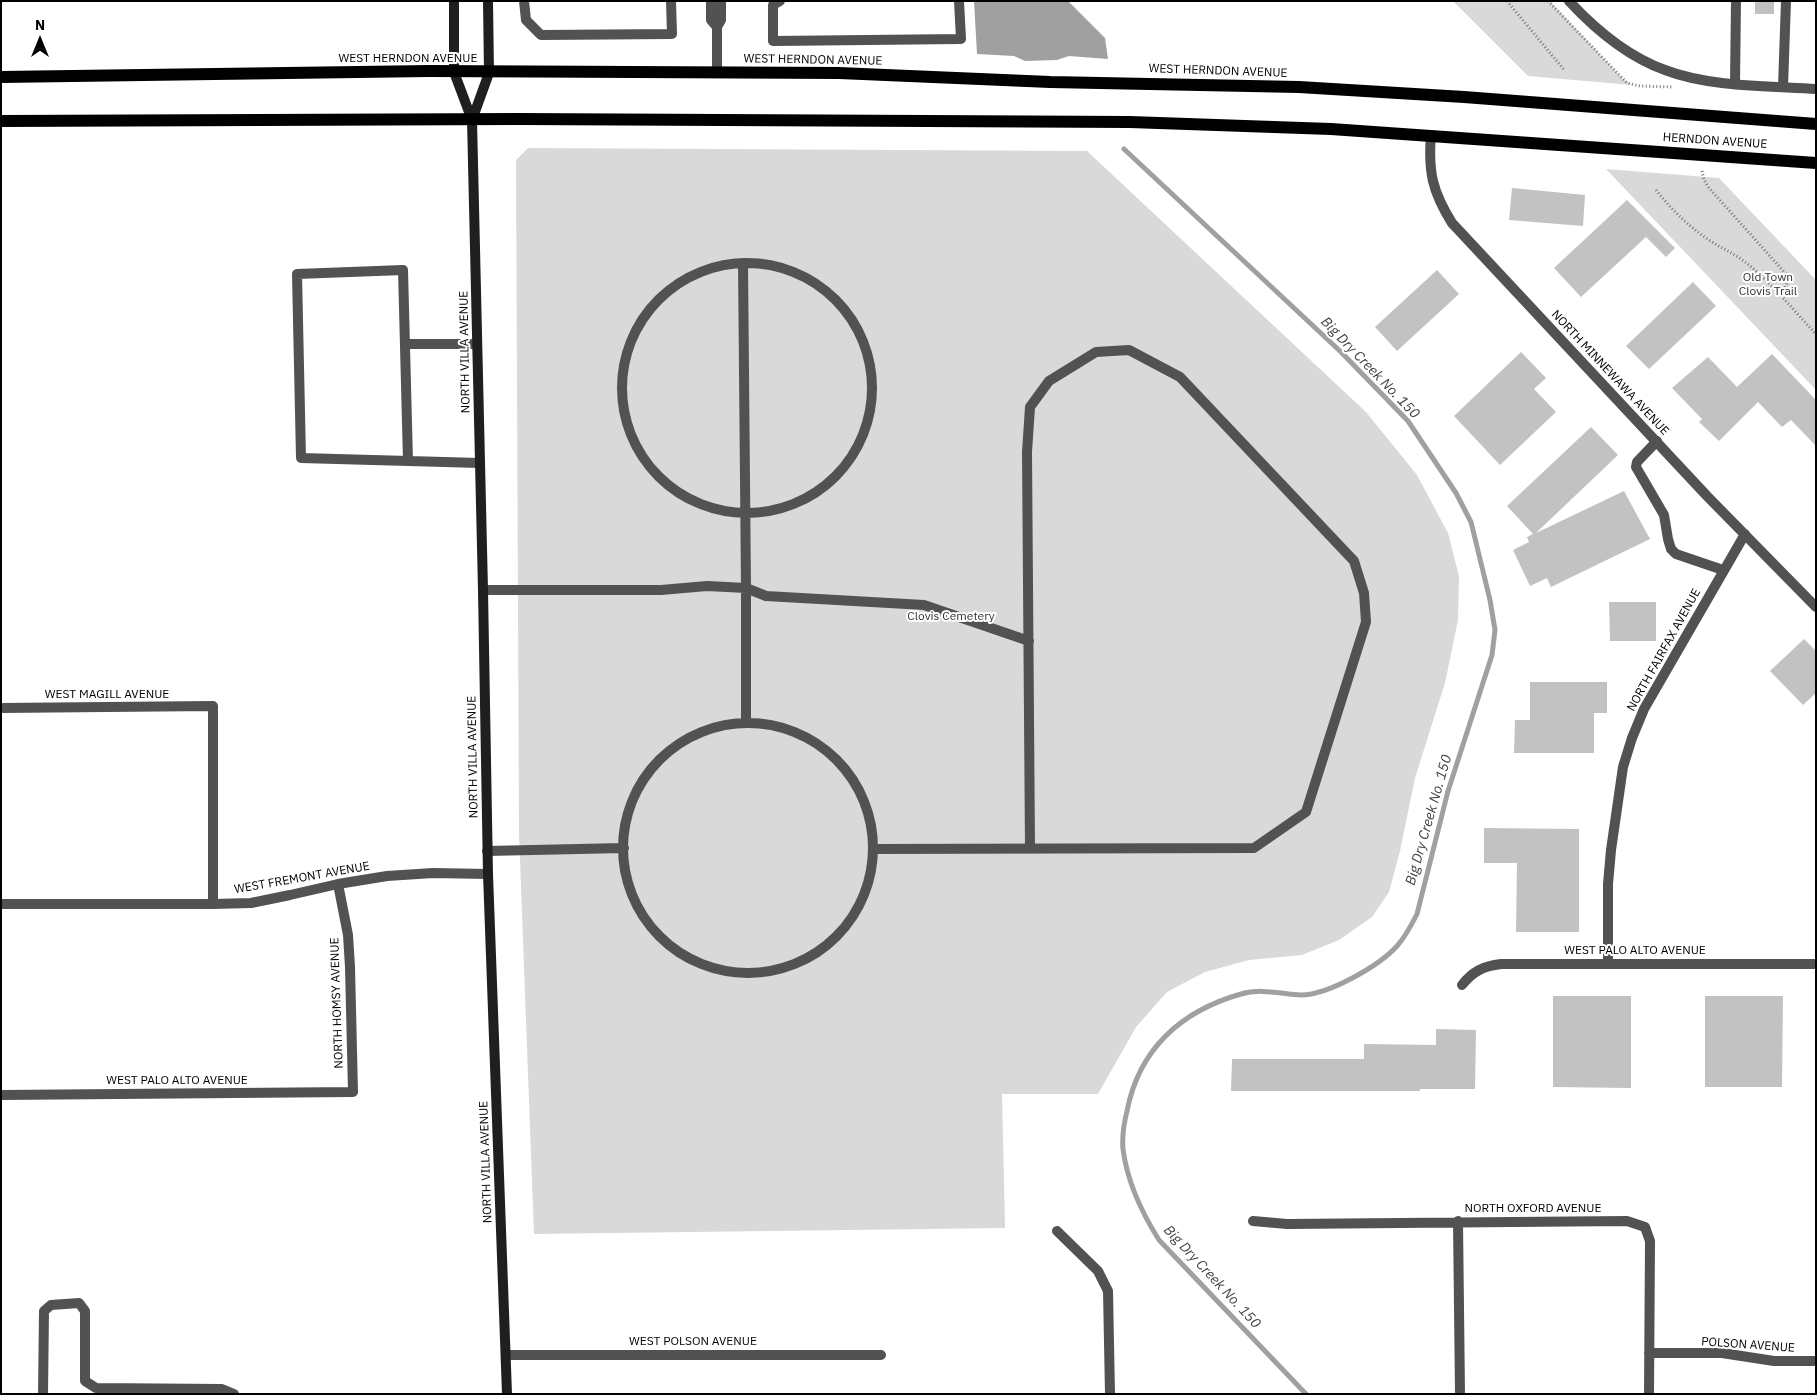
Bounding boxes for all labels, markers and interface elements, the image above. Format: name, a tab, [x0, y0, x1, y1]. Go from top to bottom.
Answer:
north arrow	[15, 15, 65, 65]
text: N	[35, 16, 45, 34]
street label: WEST HERNDON AVENUE	[339, 52, 477, 66]
street label: WEST HERNDON AVENUE	[743, 52, 883, 68]
street label: WEST HERNDON AVENUE	[1148, 61, 1288, 81]
street label: HERNDON AVENUE	[1662, 130, 1768, 152]
park label: Old Town Clovis Trail	[1739, 271, 1797, 299]
street label: NORTH VILLA AVENUE	[457, 291, 473, 413]
street label: NORTH MINNEWAWA AVENUE	[1548, 308, 1672, 438]
water label: Big Dry Creek No. 150	[1317, 314, 1423, 422]
street label: NORTH FAIRFAX AVENUE	[1624, 586, 1704, 714]
park label: Clovis Cemetery	[907, 610, 995, 624]
street label: WEST MAGILL AVENUE	[45, 688, 169, 702]
street label: NORTH VILLA AVENUE	[465, 696, 481, 818]
water label: Big Dry Creek No. 150	[1402, 753, 1456, 887]
street label: WEST FREMONT AVENUE	[233, 859, 371, 897]
street label: NORTH HOMSY AVENUE	[328, 937, 346, 1069]
street label: WEST PALO ALTO AVENUE	[1564, 944, 1706, 958]
street label: WEST PALO ALTO AVENUE	[106, 1074, 248, 1088]
street label: NORTH VILLA AVENUE	[477, 1101, 495, 1223]
street label: NORTH OXFORD AVENUE	[1465, 1202, 1601, 1216]
water label: Big Dry Creek No. 150	[1160, 1222, 1264, 1332]
street label: WEST POLSON AVENUE	[629, 1335, 757, 1349]
street label: POLSON AVENUE	[1701, 1335, 1795, 1355]

